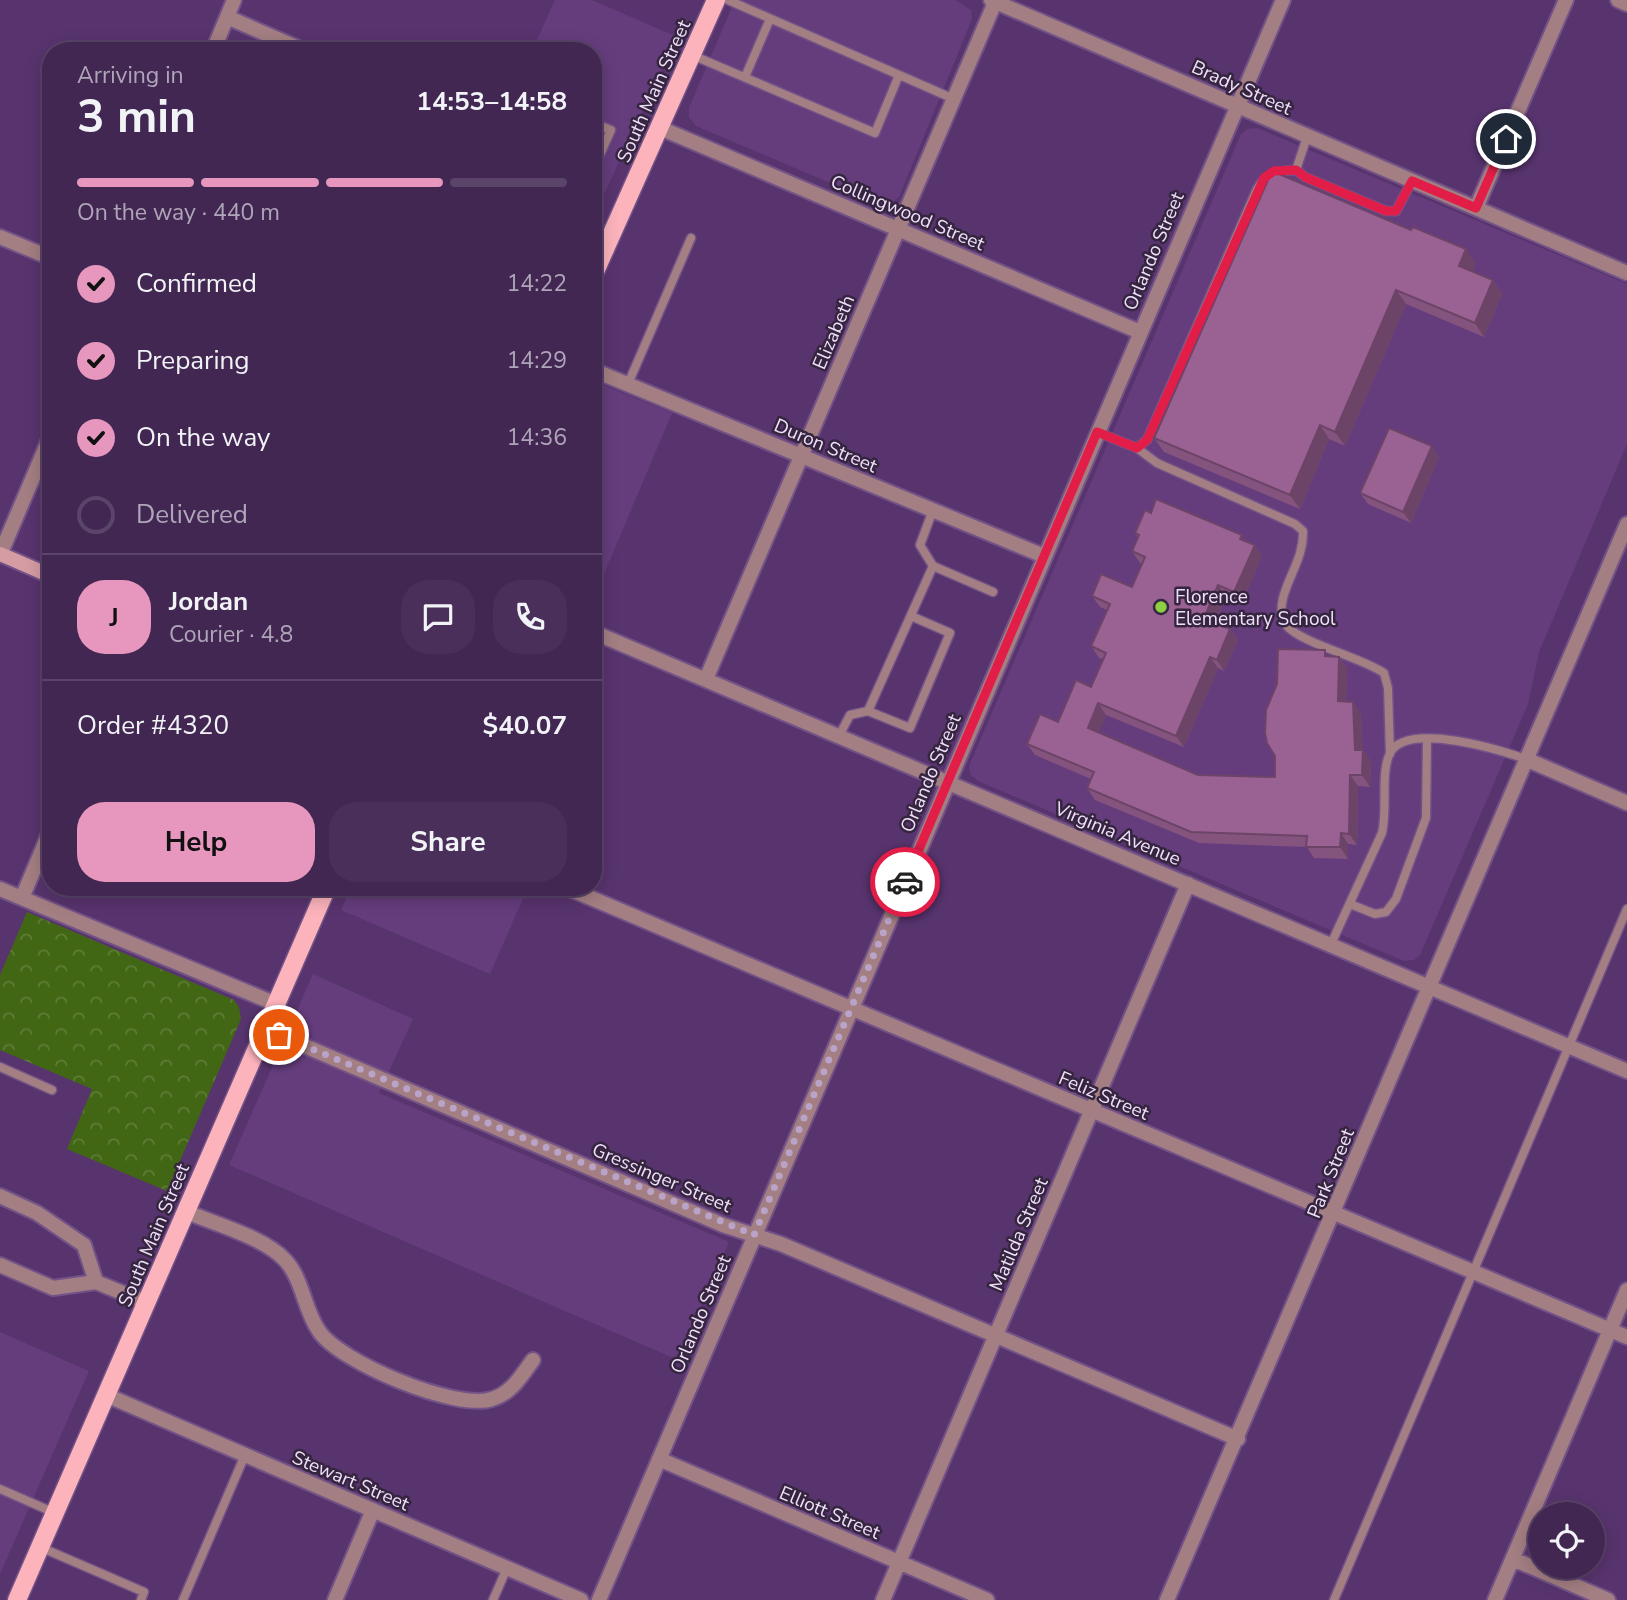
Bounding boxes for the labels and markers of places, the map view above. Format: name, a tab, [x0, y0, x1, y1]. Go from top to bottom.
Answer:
pin	[1476, 109, 1536, 169]
place label: Florence Elementary School	[1175, 584, 1336, 632]
marker: Florence Elementary School	[1153, 599, 1169, 615]
pin	[249, 1005, 309, 1065]

